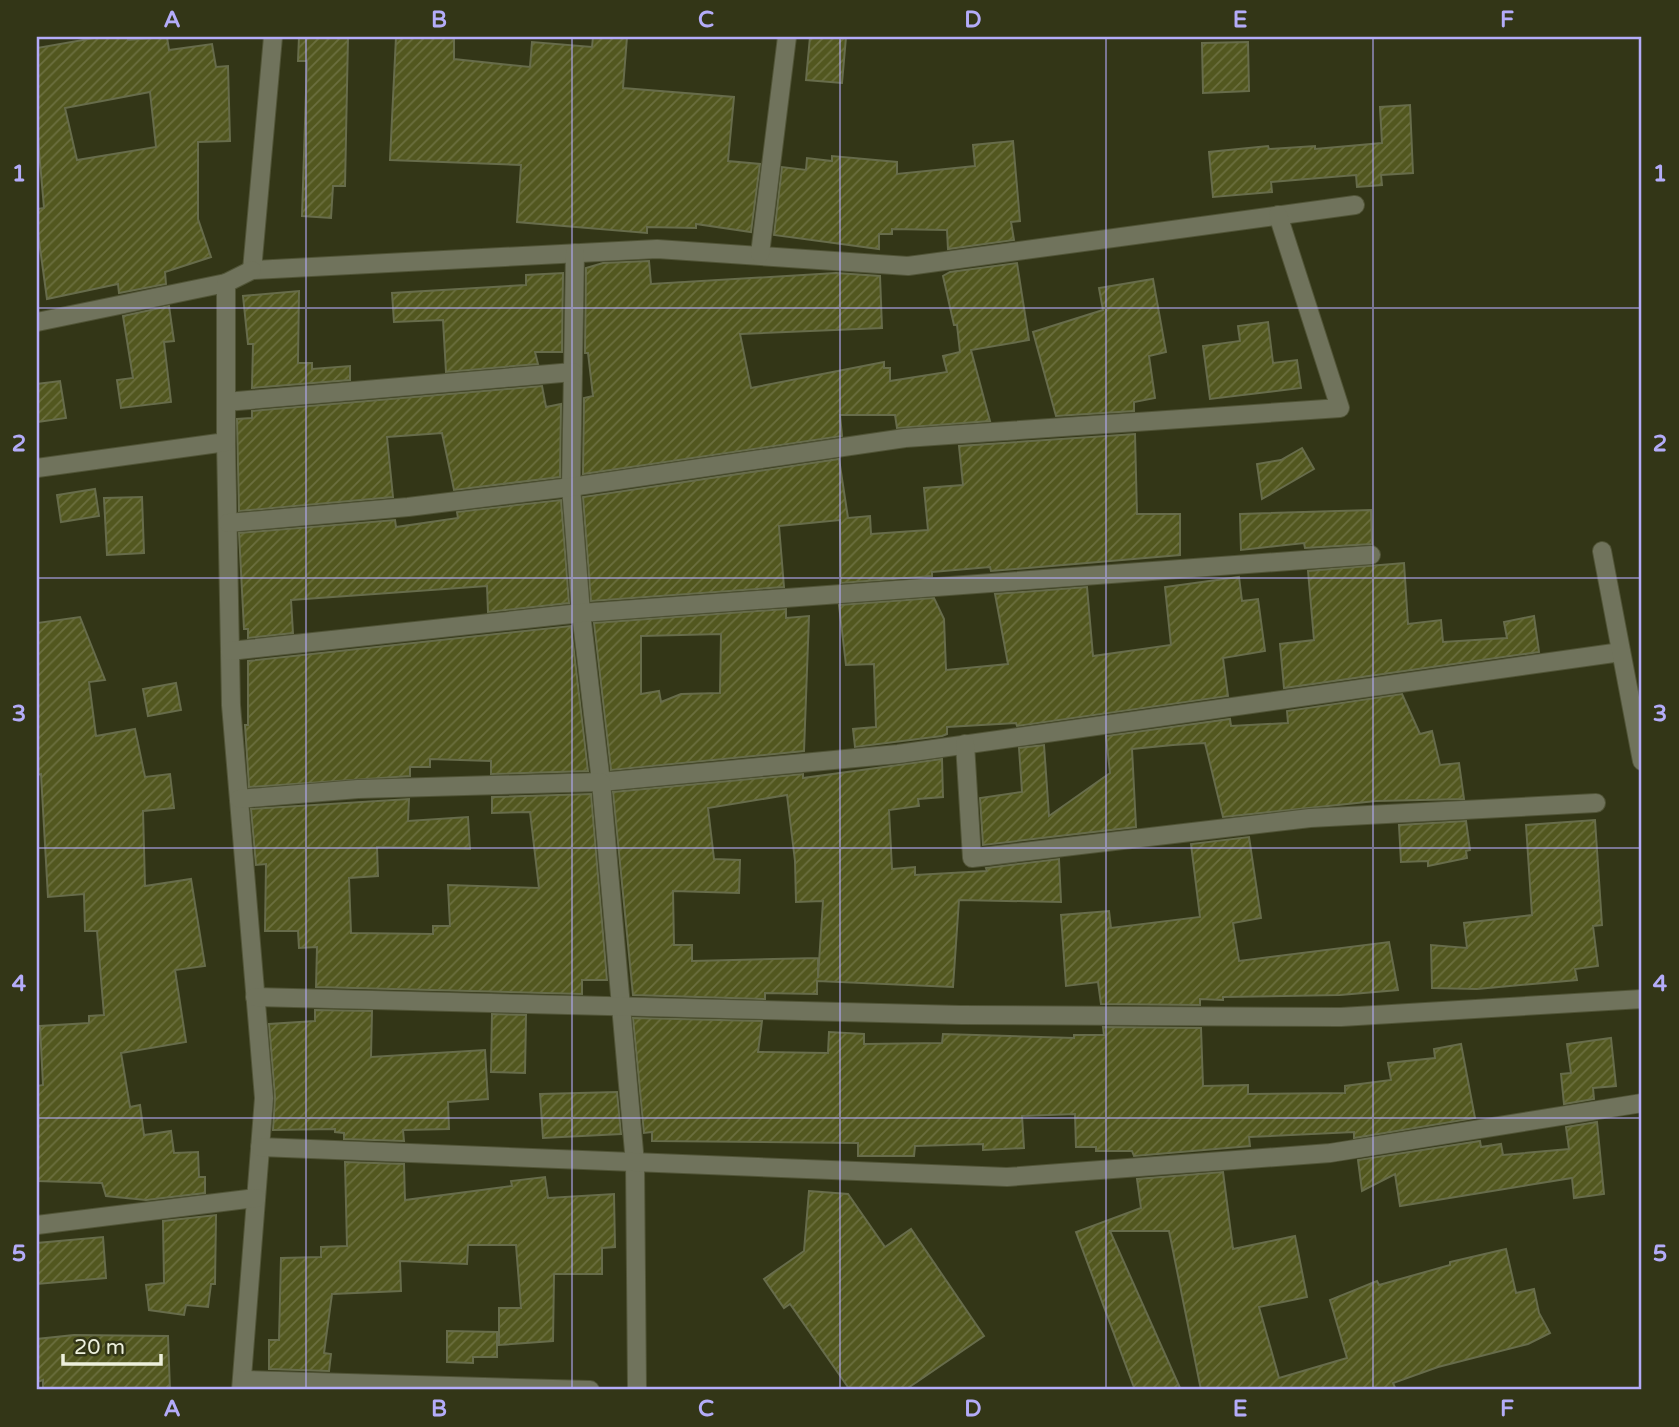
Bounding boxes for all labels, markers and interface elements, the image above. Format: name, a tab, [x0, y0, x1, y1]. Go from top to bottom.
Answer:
text: A	[163, 6, 181, 34]
text: B	[431, 6, 447, 34]
text: C	[698, 6, 714, 34]
text: D	[964, 6, 982, 34]
text: E	[1233, 6, 1247, 34]
text: F	[1500, 6, 1514, 34]
text: 1	[12, 160, 26, 188]
text: 1	[1653, 160, 1667, 188]
text: 2	[12, 430, 26, 458]
text: 2	[1653, 430, 1667, 458]
text: 3	[12, 700, 26, 728]
text: 3	[1653, 700, 1667, 728]
text: 4	[12, 970, 27, 998]
text: 4	[1653, 970, 1668, 998]
text: 5	[12, 1240, 26, 1268]
text: 5	[1653, 1240, 1667, 1268]
scale bar	[63, 1322, 161, 1366]
text: 20 m	[74, 1335, 125, 1360]
text: A	[163, 1395, 181, 1423]
text: B	[431, 1395, 447, 1423]
text: C	[698, 1395, 714, 1423]
text: D	[964, 1395, 982, 1423]
text: E	[1233, 1395, 1247, 1423]
text: F	[1500, 1395, 1514, 1423]

